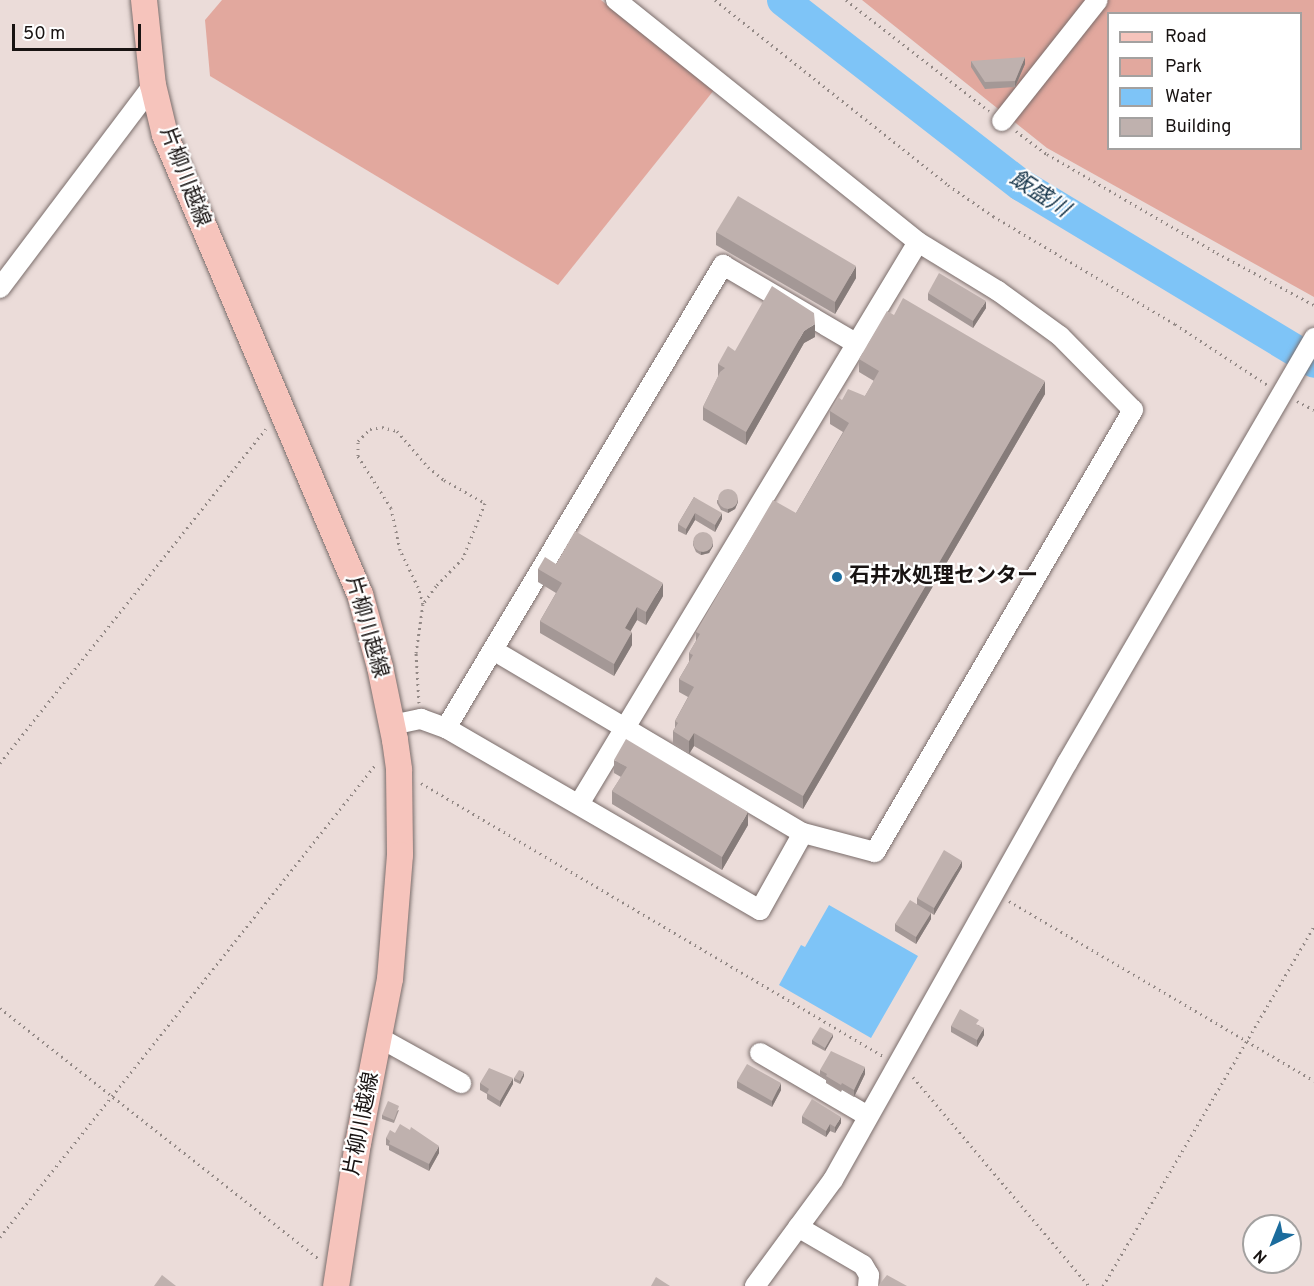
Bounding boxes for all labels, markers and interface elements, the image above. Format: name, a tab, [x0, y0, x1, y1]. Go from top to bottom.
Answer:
scale bar	[15, 12, 144, 50]
legend	[1107, 12, 1302, 150]
text: 50 m	[23, 23, 65, 46]
text: Road	[1165, 26, 1207, 49]
text: Park	[1165, 56, 1202, 79]
text: Water	[1165, 86, 1212, 109]
text: Building	[1165, 116, 1231, 139]
street label: 片柳川越線	[153, 123, 215, 231]
water label: 飯盛川	[1004, 166, 1074, 224]
place label: 石井水処理センター	[849, 564, 1038, 590]
marker: 石井水処理センター	[830, 570, 844, 584]
street label: 片柳川越線	[339, 573, 393, 681]
street label: 片柳川越線	[341, 1070, 385, 1178]
north arrow	[1242, 1214, 1302, 1274]
text: N	[1250, 1244, 1272, 1267]

